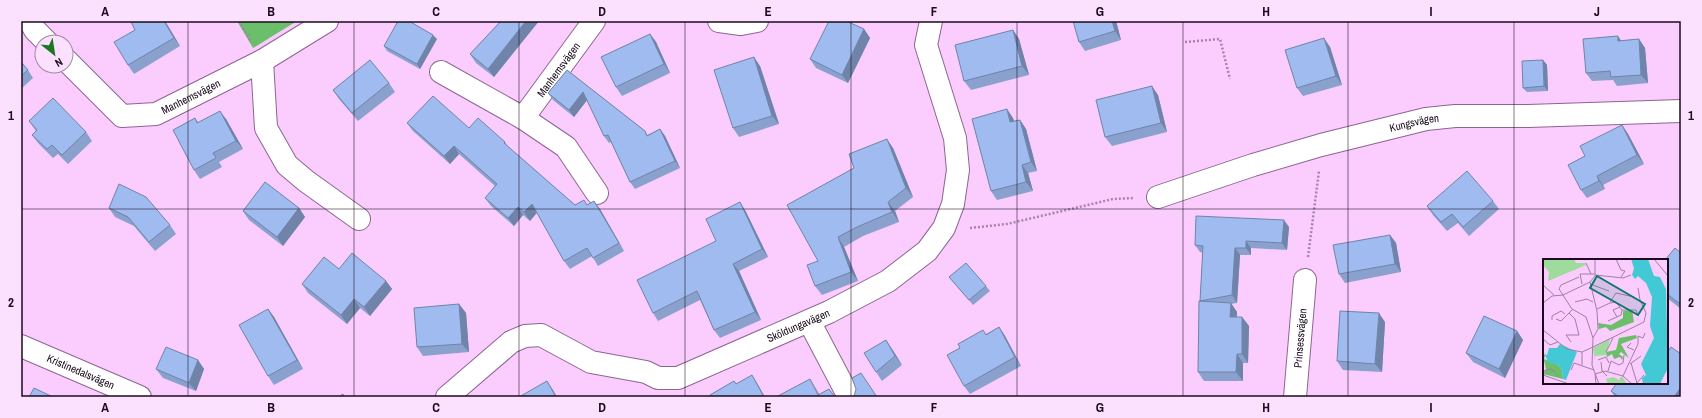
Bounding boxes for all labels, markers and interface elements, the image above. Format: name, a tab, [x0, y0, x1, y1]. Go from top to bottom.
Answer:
text: A	[101, 3, 109, 20]
text: B	[267, 3, 275, 20]
text: C	[432, 3, 440, 20]
text: D	[598, 3, 606, 20]
text: E	[764, 3, 772, 20]
text: F	[931, 3, 938, 20]
text: G	[1096, 3, 1104, 20]
text: H	[1262, 3, 1270, 20]
text: I	[1430, 3, 1433, 20]
text: J	[1594, 3, 1600, 20]
north arrow	[34, 34, 74, 74]
street label: Manhemsvägen	[534, 40, 583, 100]
text: N	[53, 55, 65, 70]
street label: Manhemsvägen	[159, 76, 223, 117]
text: 1	[8, 107, 14, 124]
text: 1	[1688, 107, 1694, 124]
street label: Kungsvägen	[1388, 111, 1439, 135]
inset map	[1543, 259, 1668, 384]
text: 2	[8, 294, 14, 311]
text: 2	[1688, 294, 1694, 311]
street label: Sköldungavägen	[765, 306, 832, 345]
street label: Prinsessvägen	[1291, 308, 1310, 369]
street label: Kristinedalsvägen	[45, 351, 117, 392]
text: A	[101, 399, 109, 416]
text: B	[267, 399, 275, 416]
text: C	[432, 399, 440, 416]
text: D	[598, 399, 606, 416]
text: E	[764, 399, 772, 416]
text: F	[931, 399, 938, 416]
text: G	[1096, 399, 1104, 416]
text: H	[1262, 399, 1270, 416]
text: I	[1430, 399, 1433, 416]
text: J	[1594, 399, 1600, 416]

